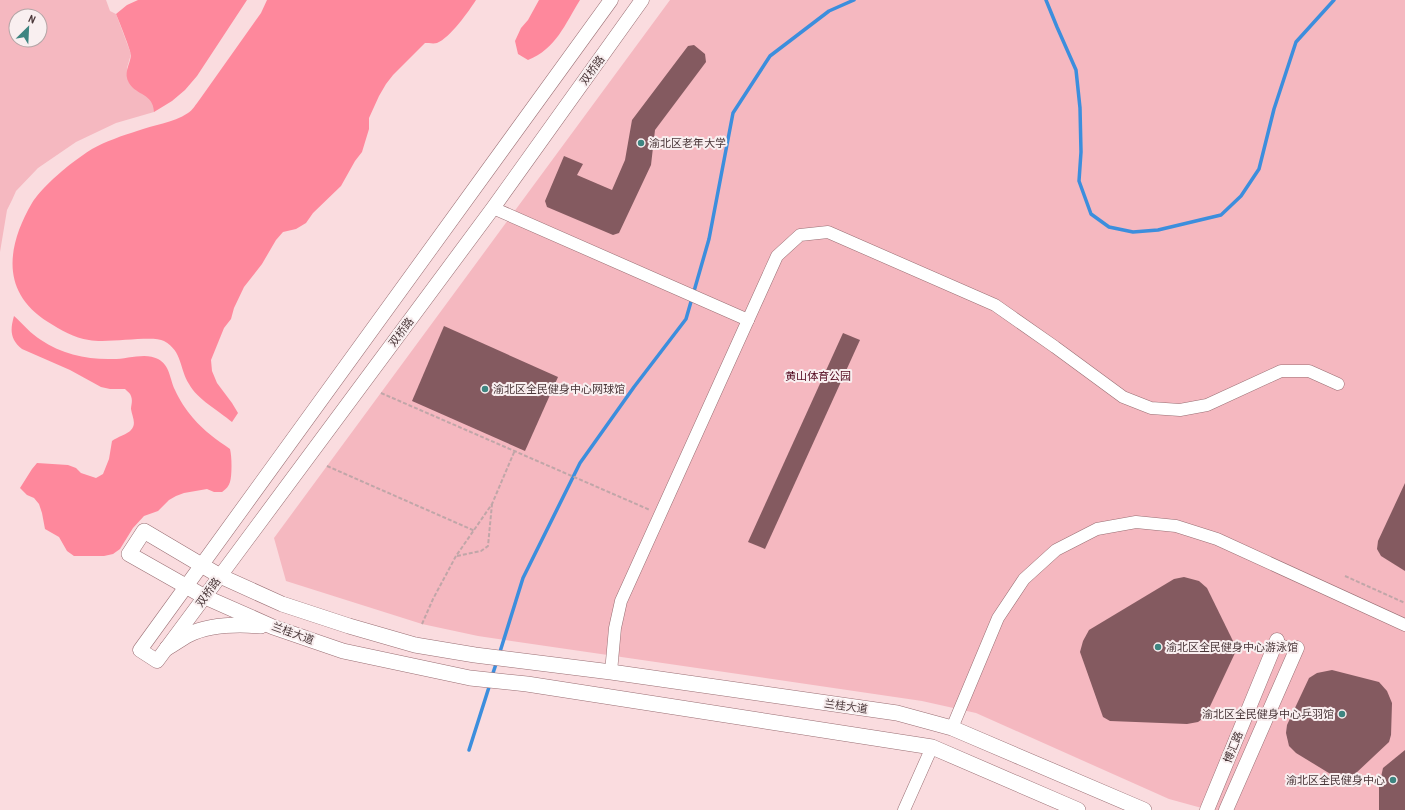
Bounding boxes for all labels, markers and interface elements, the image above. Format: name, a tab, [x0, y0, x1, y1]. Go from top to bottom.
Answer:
north arrow	[8, 8, 48, 48]
text: N	[26, 11, 38, 27]
street label: 双桥路	[577, 53, 607, 87]
place label: 渝北区老年大学	[649, 136, 726, 150]
marker: 渝北区老年大学	[636, 138, 646, 148]
street label: 双桥路	[385, 315, 417, 349]
park label: 黄山体育公园	[785, 369, 851, 383]
place label: 渝北区全民健身中心网球馆	[493, 382, 625, 396]
marker: 渝北区全民健身中心网球馆	[480, 384, 490, 394]
street label: 双桥路	[193, 575, 223, 609]
street label: 兰桂大道	[270, 619, 316, 647]
place label: 渝北区全民健身中心游泳馆	[1166, 640, 1298, 654]
marker: 渝北区全民健身中心游泳馆	[1153, 642, 1163, 652]
street label: 兰桂大道	[823, 696, 869, 716]
place label: 渝北区全民健身中心乒羽馆	[1202, 707, 1334, 721]
marker: 渝北区全民健身中心乒羽馆	[1337, 709, 1347, 719]
street label: 博汇路	[1220, 729, 1246, 765]
place label: 渝北区全民健身中心	[1286, 773, 1385, 787]
marker: 渝北区全民健身中心	[1388, 775, 1398, 785]

